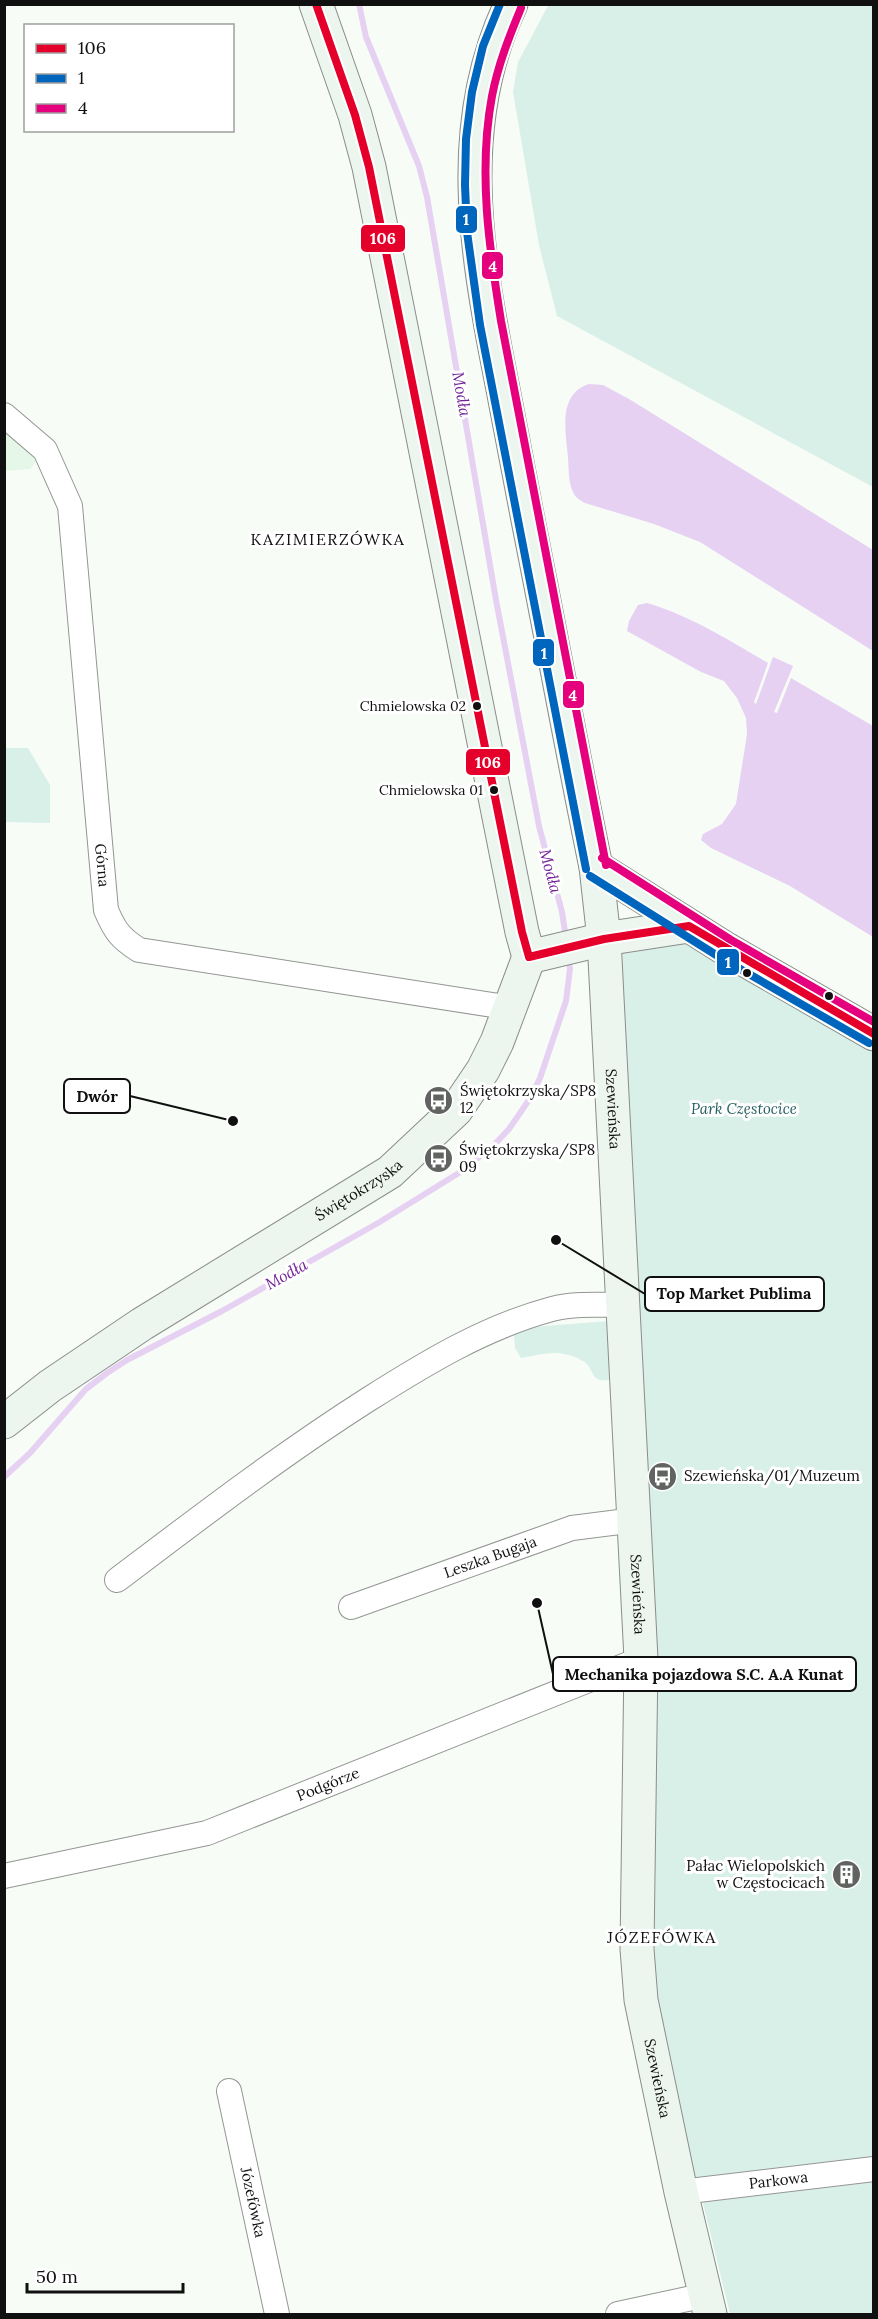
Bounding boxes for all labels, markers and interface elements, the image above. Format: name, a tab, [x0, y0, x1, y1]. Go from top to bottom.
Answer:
legend	[24, 24, 234, 132]
text: 106	[78, 36, 106, 59]
text: 1	[78, 66, 85, 89]
text: 4	[78, 96, 88, 119]
line badge: 1	[455, 205, 478, 234]
text: 1	[463, 209, 469, 229]
line badge: 106	[360, 224, 406, 253]
text: 106	[370, 228, 396, 248]
line badge: 4	[481, 251, 504, 280]
text: 4	[489, 256, 498, 276]
water label: Modła	[448, 370, 476, 418]
district label: KAZIMIERZÓWKA	[251, 529, 405, 549]
line badge: 1	[532, 638, 555, 667]
text: 1	[541, 643, 547, 663]
line badge: 4	[562, 680, 585, 709]
text: 4	[569, 685, 578, 705]
place label: Chmielowska 02	[360, 697, 466, 715]
marker: Chmielowska 02	[471, 700, 483, 712]
line badge: 106	[465, 748, 511, 776]
text: 106	[475, 752, 501, 772]
place label: Chmielowska 01	[379, 781, 483, 799]
marker: Chmielowska 01	[488, 784, 500, 796]
street label: Górna	[91, 843, 114, 888]
water label: Modła	[536, 847, 567, 896]
line badge: 1	[716, 948, 740, 976]
text: 1	[725, 952, 731, 972]
unlabelled marker	[741, 967, 753, 979]
unlabelled marker	[823, 990, 835, 1002]
street label: Szewieńska	[602, 1068, 625, 1150]
callout: Dwór	[64, 1079, 130, 1113]
place label: Świętokrzyska/SP8 12	[460, 1081, 596, 1117]
bus stop icon: Świętokrzyska/SP8 12	[423, 1084, 455, 1116]
text: Dwór	[76, 1086, 118, 1106]
park label: Park Częstocice	[691, 1099, 797, 1118]
place label: Świętokrzyska/SP8 09	[459, 1140, 595, 1176]
bus stop icon: Świętokrzyska/SP8 09	[422, 1143, 454, 1175]
street label: Świętokrzyska	[311, 1155, 406, 1225]
water label: Modła	[261, 1254, 311, 1294]
callout: Top Market Publima	[645, 1277, 824, 1311]
text: Top Market Publima	[657, 1283, 812, 1303]
bus stop icon: Szewieńska/01/Muzeum	[647, 1460, 679, 1492]
place label: Szewieńska/01/Muzeum	[684, 1466, 860, 1486]
street label: Leszka Bugaja	[441, 1531, 539, 1582]
street label: Szewieńska	[627, 1554, 650, 1635]
callout: Mechanika pojazdowa S.C. A.A Kunat	[553, 1657, 856, 1691]
text: Mechanika pojazdowa S.C. A.A Kunat	[564, 1664, 844, 1684]
street label: Podgórze	[294, 1763, 362, 1805]
place label: Pałac Wielopolskich w Częstocicach	[686, 1856, 825, 1892]
building icon: Pałac Wielopolskich w Częstocicach	[830, 1859, 862, 1891]
district label: JÓZEFÓWKA	[606, 1927, 717, 1947]
street label: Szewieńska	[640, 2037, 675, 2120]
street label: Józefówka	[236, 2164, 270, 2240]
street label: Parkowa	[748, 2167, 809, 2193]
scale bar	[27, 2256, 183, 2294]
text: 50 m	[36, 2265, 78, 2288]

